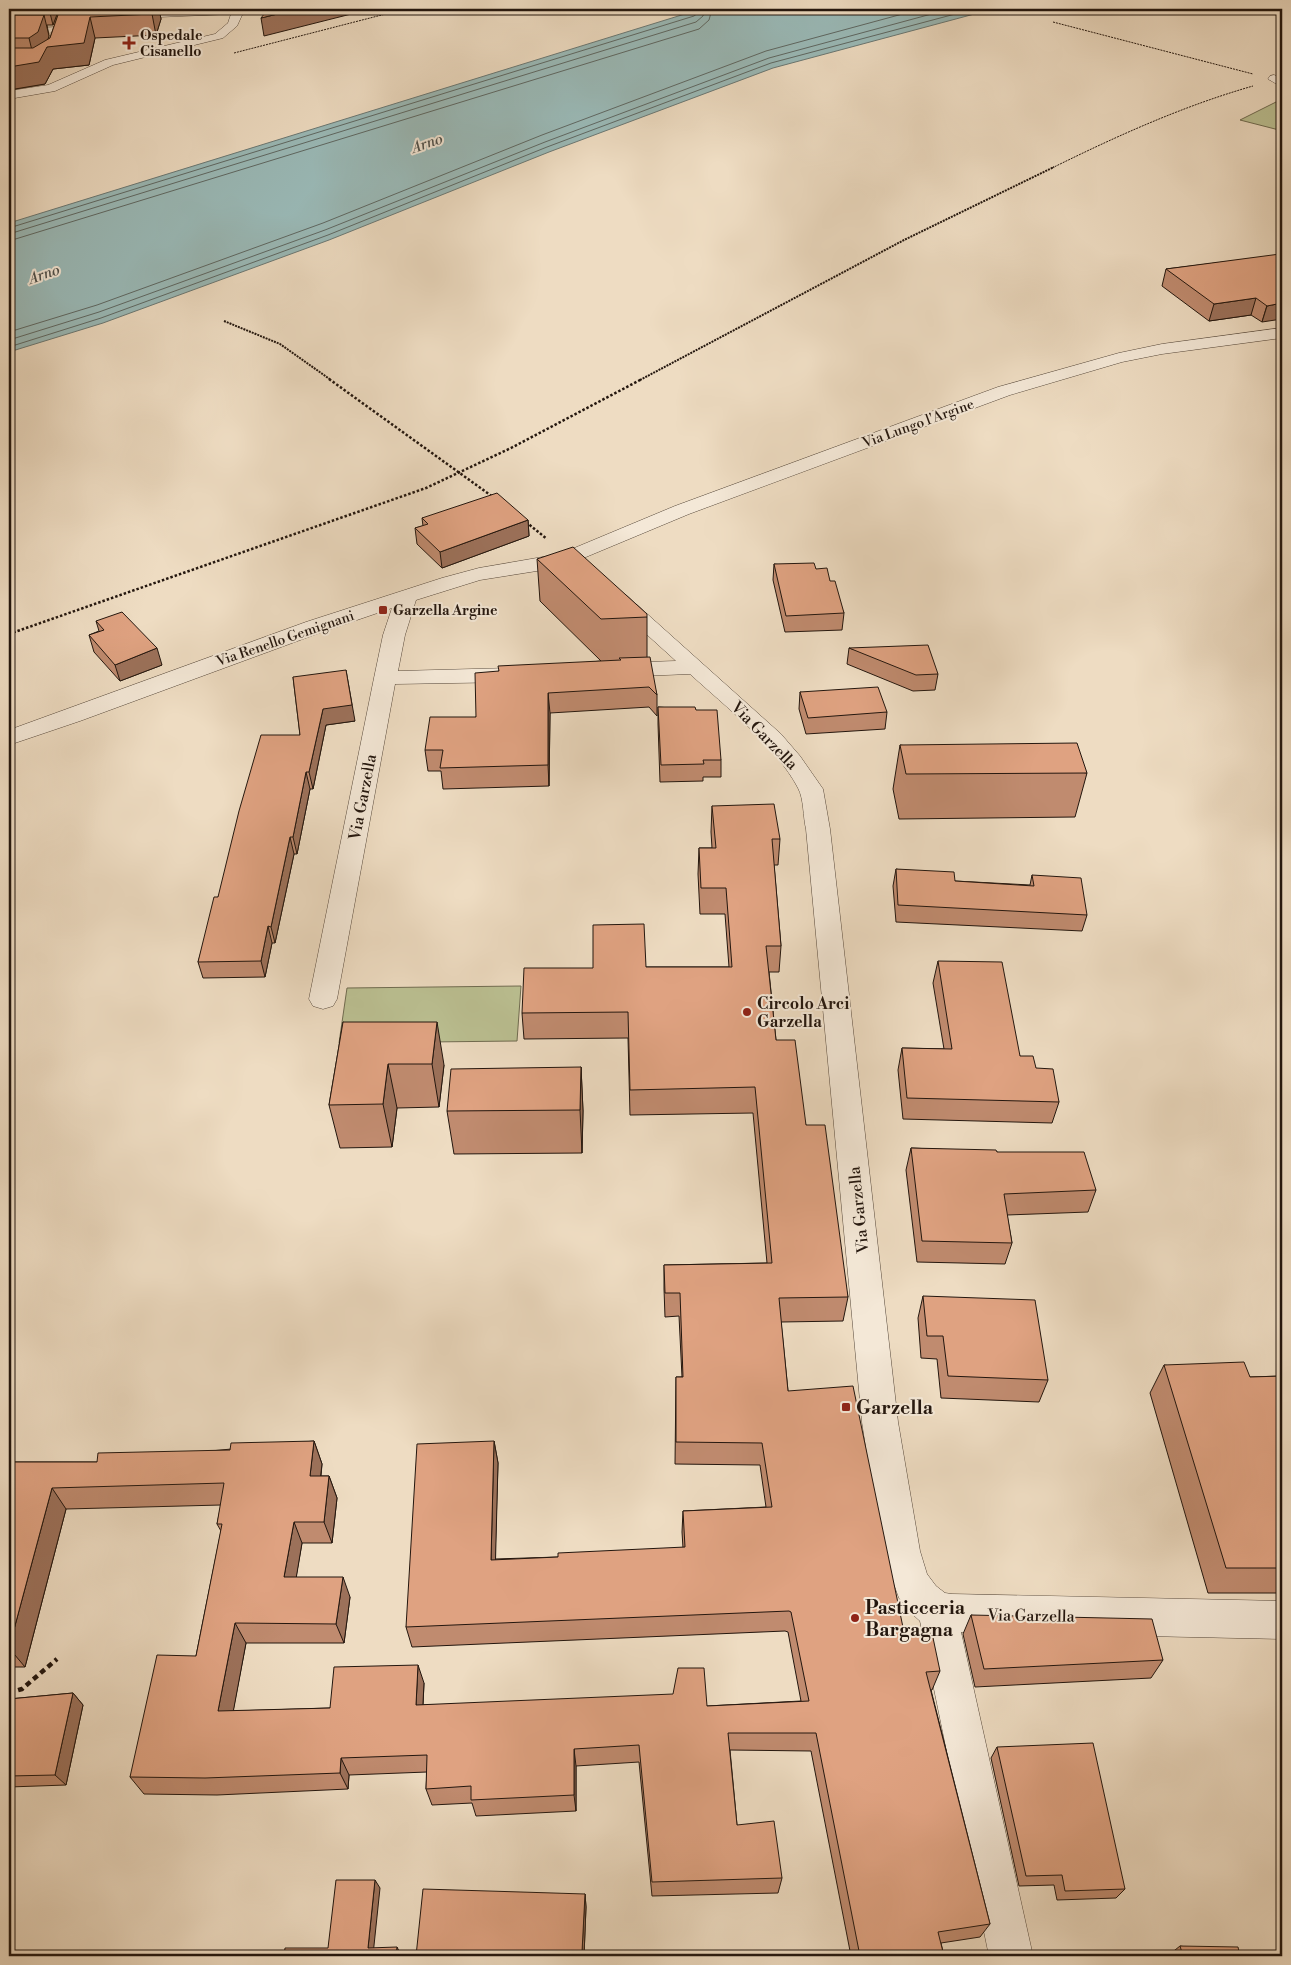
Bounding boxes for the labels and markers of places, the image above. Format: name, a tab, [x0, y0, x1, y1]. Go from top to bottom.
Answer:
place label: Ospedale Cisanello	[140, 27, 203, 61]
marker: Ospedale Cisanello	[122, 36, 136, 50]
place label: Garzella Argine	[393, 602, 498, 620]
marker: Garzella Argine	[377, 604, 389, 616]
place label: Circolo Arci Garzella	[757, 994, 849, 1032]
marker: Circolo Arci Garzella	[741, 1006, 753, 1018]
place label: Garzella	[856, 1396, 934, 1420]
marker: Garzella	[840, 1401, 852, 1413]
place label: Pasticceria Bargagna	[865, 1596, 966, 1642]
marker: Pasticceria Bargagna	[849, 1612, 861, 1624]

